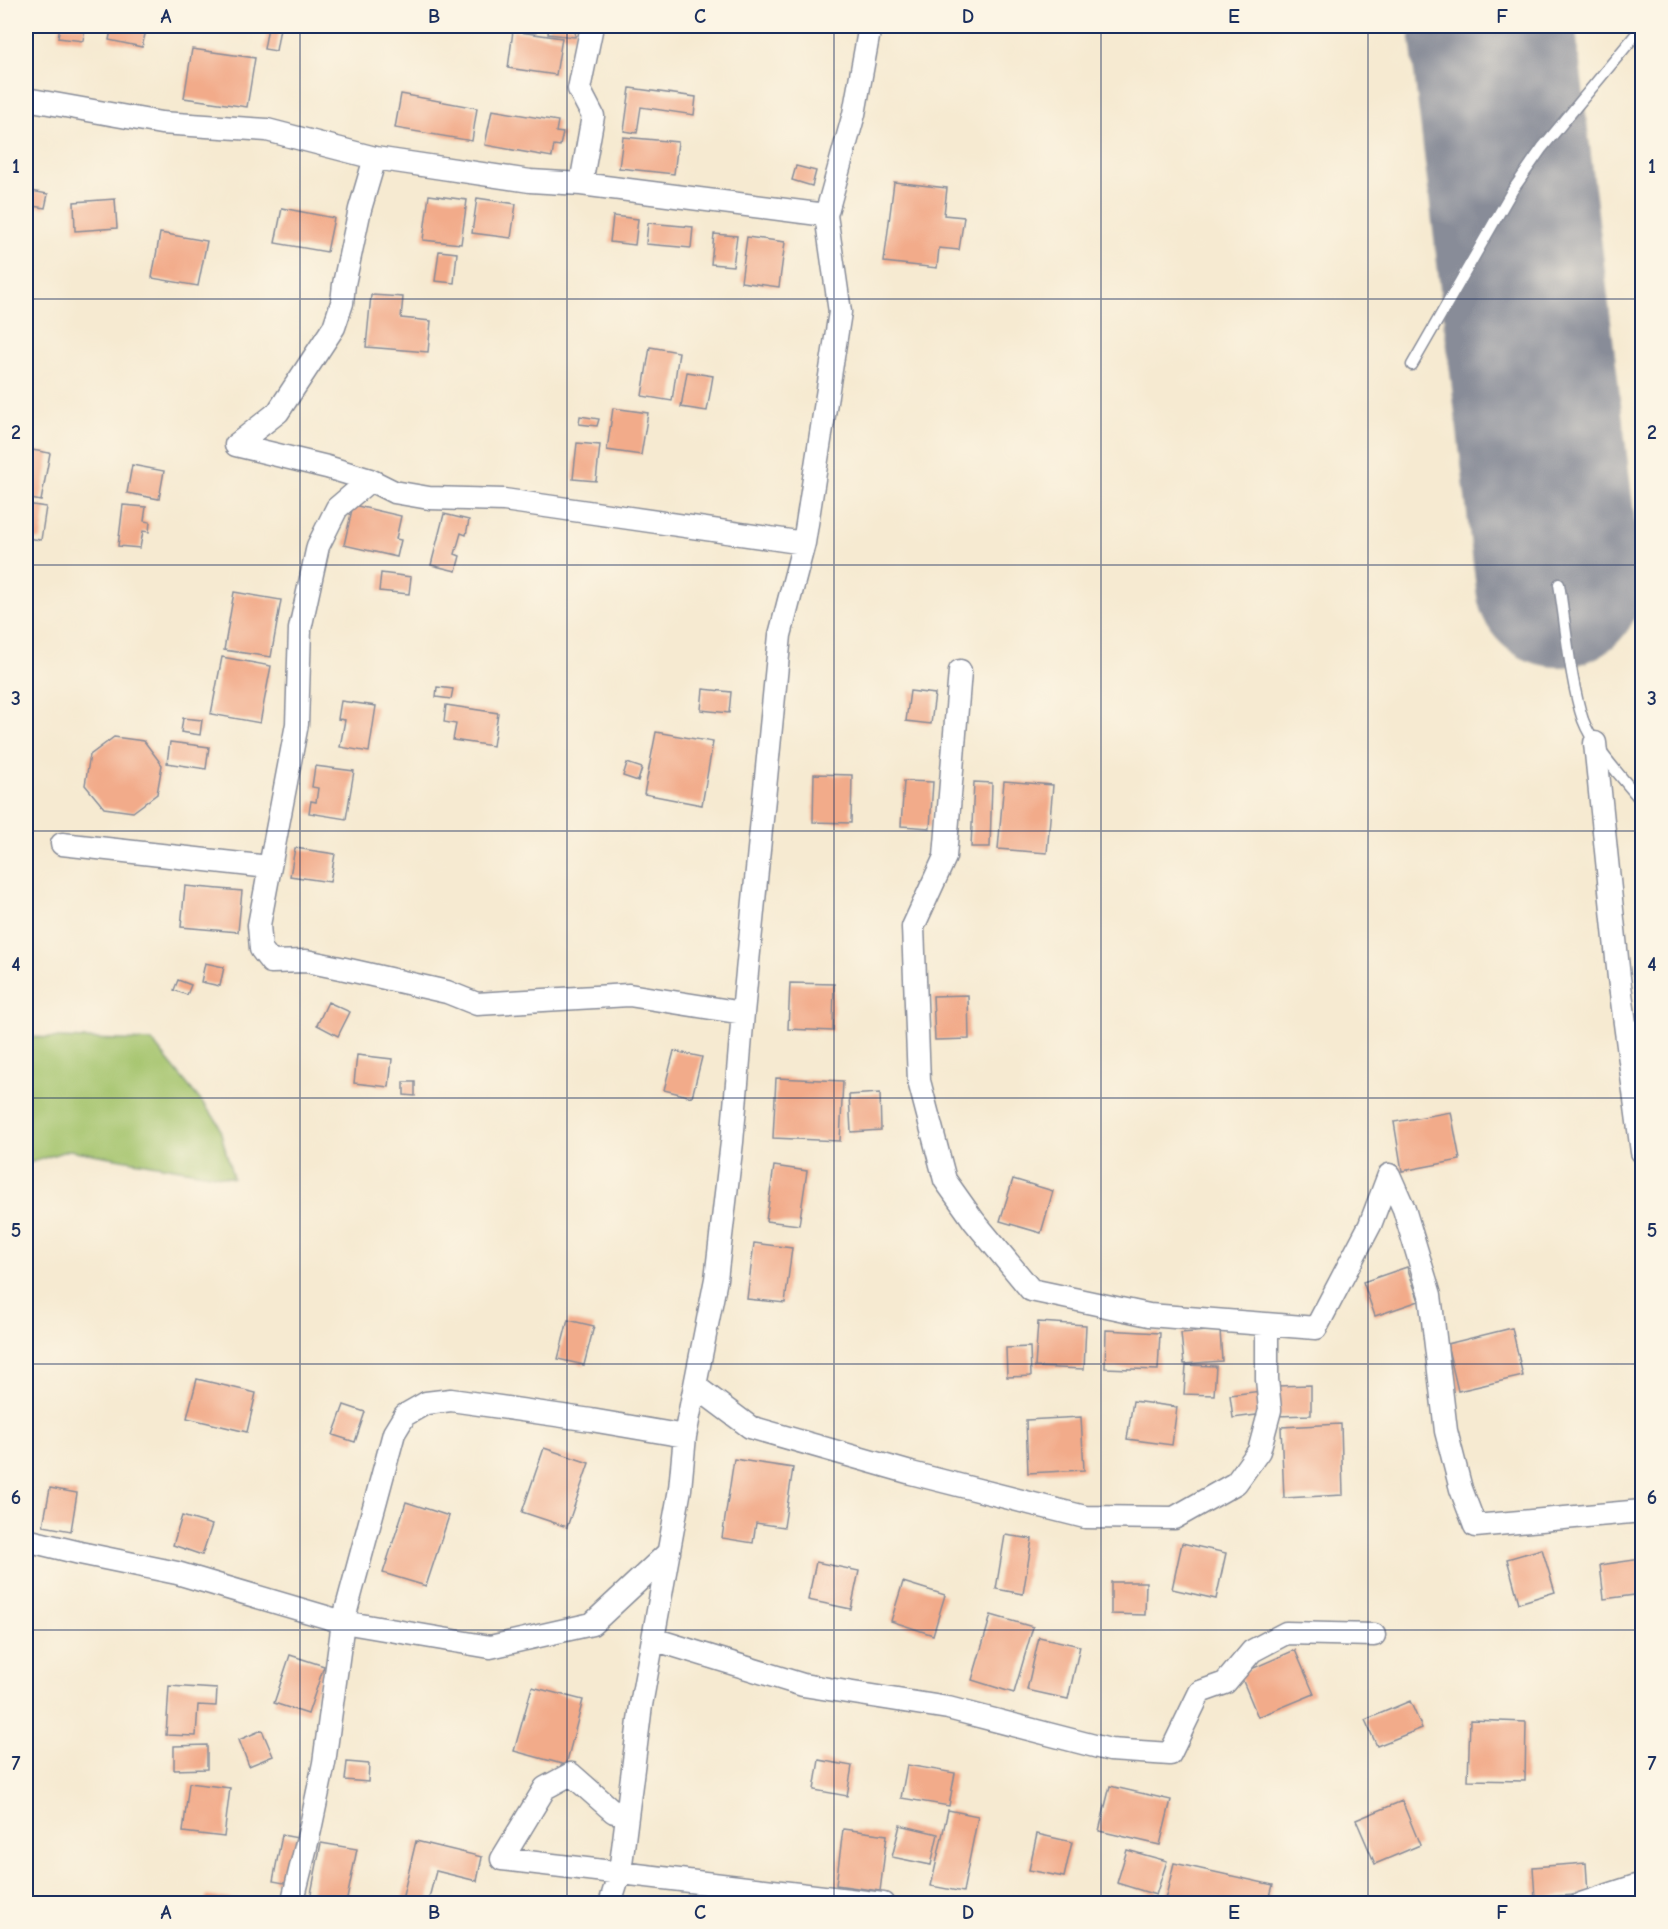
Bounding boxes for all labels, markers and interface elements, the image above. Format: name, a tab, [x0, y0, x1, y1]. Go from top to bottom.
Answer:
text: A	[160, 5, 172, 28]
text: B	[428, 5, 440, 28]
text: C	[694, 5, 706, 28]
text: D	[962, 5, 974, 28]
text: E	[1228, 5, 1240, 28]
text: F	[1496, 5, 1508, 28]
text: 1	[12, 155, 20, 178]
text: 1	[1648, 155, 1656, 178]
text: 2	[11, 421, 21, 444]
text: 2	[1647, 421, 1657, 444]
text: 3	[11, 687, 21, 710]
text: 3	[1647, 687, 1657, 710]
text: 4	[11, 953, 21, 976]
text: 4	[1647, 953, 1657, 976]
text: 5	[11, 1219, 21, 1242]
text: 5	[1647, 1219, 1657, 1242]
text: 6	[11, 1486, 21, 1509]
text: 6	[1647, 1486, 1657, 1509]
text: 7	[12, 1752, 21, 1775]
text: 7	[1648, 1752, 1657, 1775]
text: A	[160, 1901, 172, 1924]
text: B	[428, 1901, 440, 1924]
text: C	[694, 1901, 706, 1924]
text: D	[962, 1901, 974, 1924]
text: E	[1228, 1901, 1240, 1924]
text: F	[1496, 1901, 1508, 1924]

